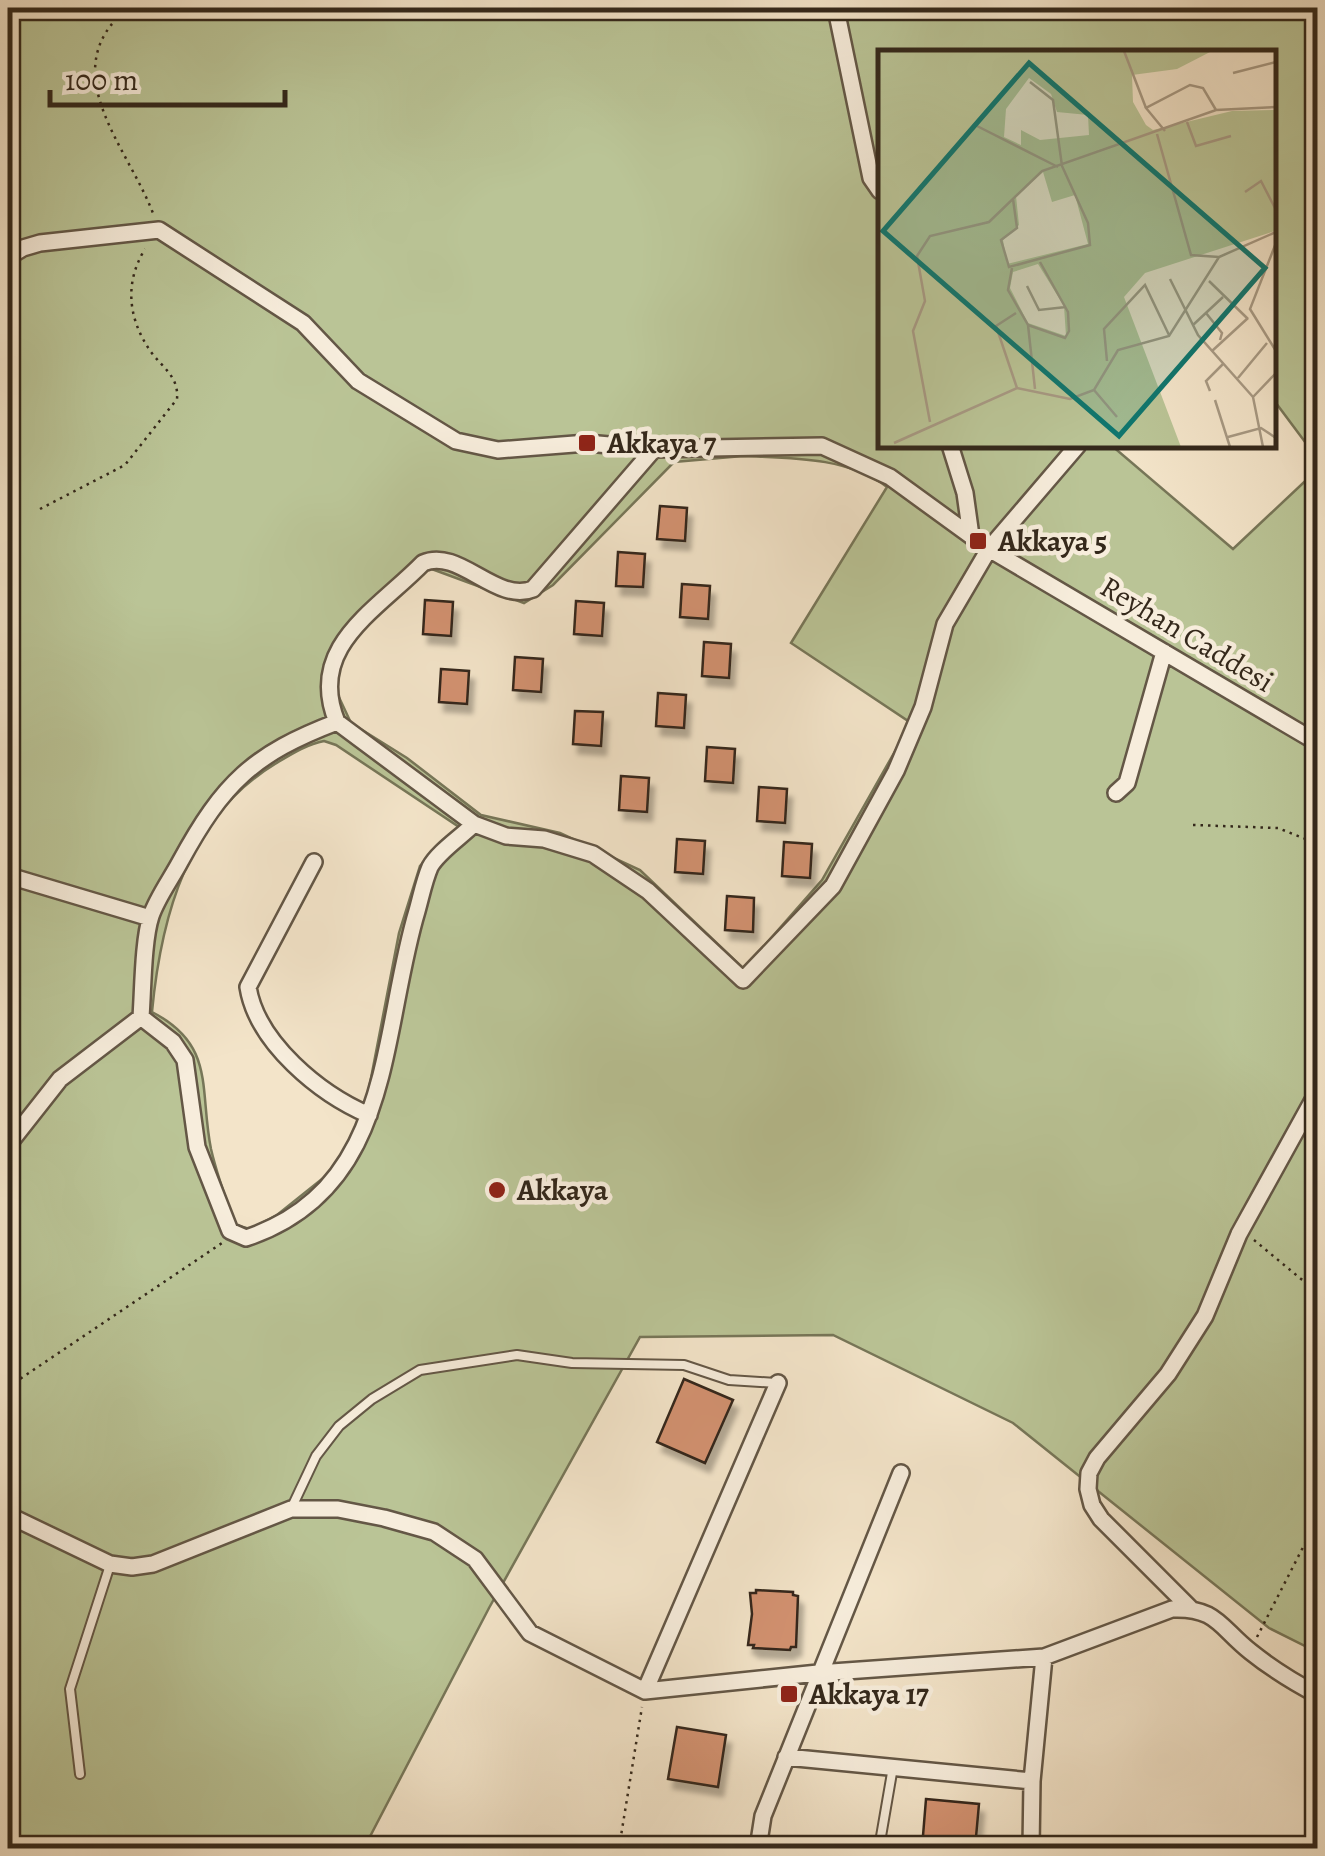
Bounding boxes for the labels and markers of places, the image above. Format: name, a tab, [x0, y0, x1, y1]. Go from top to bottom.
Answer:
place label: Akkaya 7	[606, 423, 716, 463]
marker: Akkaya 7	[576, 432, 598, 454]
place label: Akkaya 5	[997, 521, 1107, 561]
marker: Akkaya 5	[967, 530, 989, 552]
place label: Akkaya	[516, 1170, 609, 1210]
marker: Akkaya	[486, 1179, 508, 1201]
place label: Akkaya 17	[808, 1674, 929, 1714]
marker: Akkaya 17	[778, 1683, 800, 1705]

